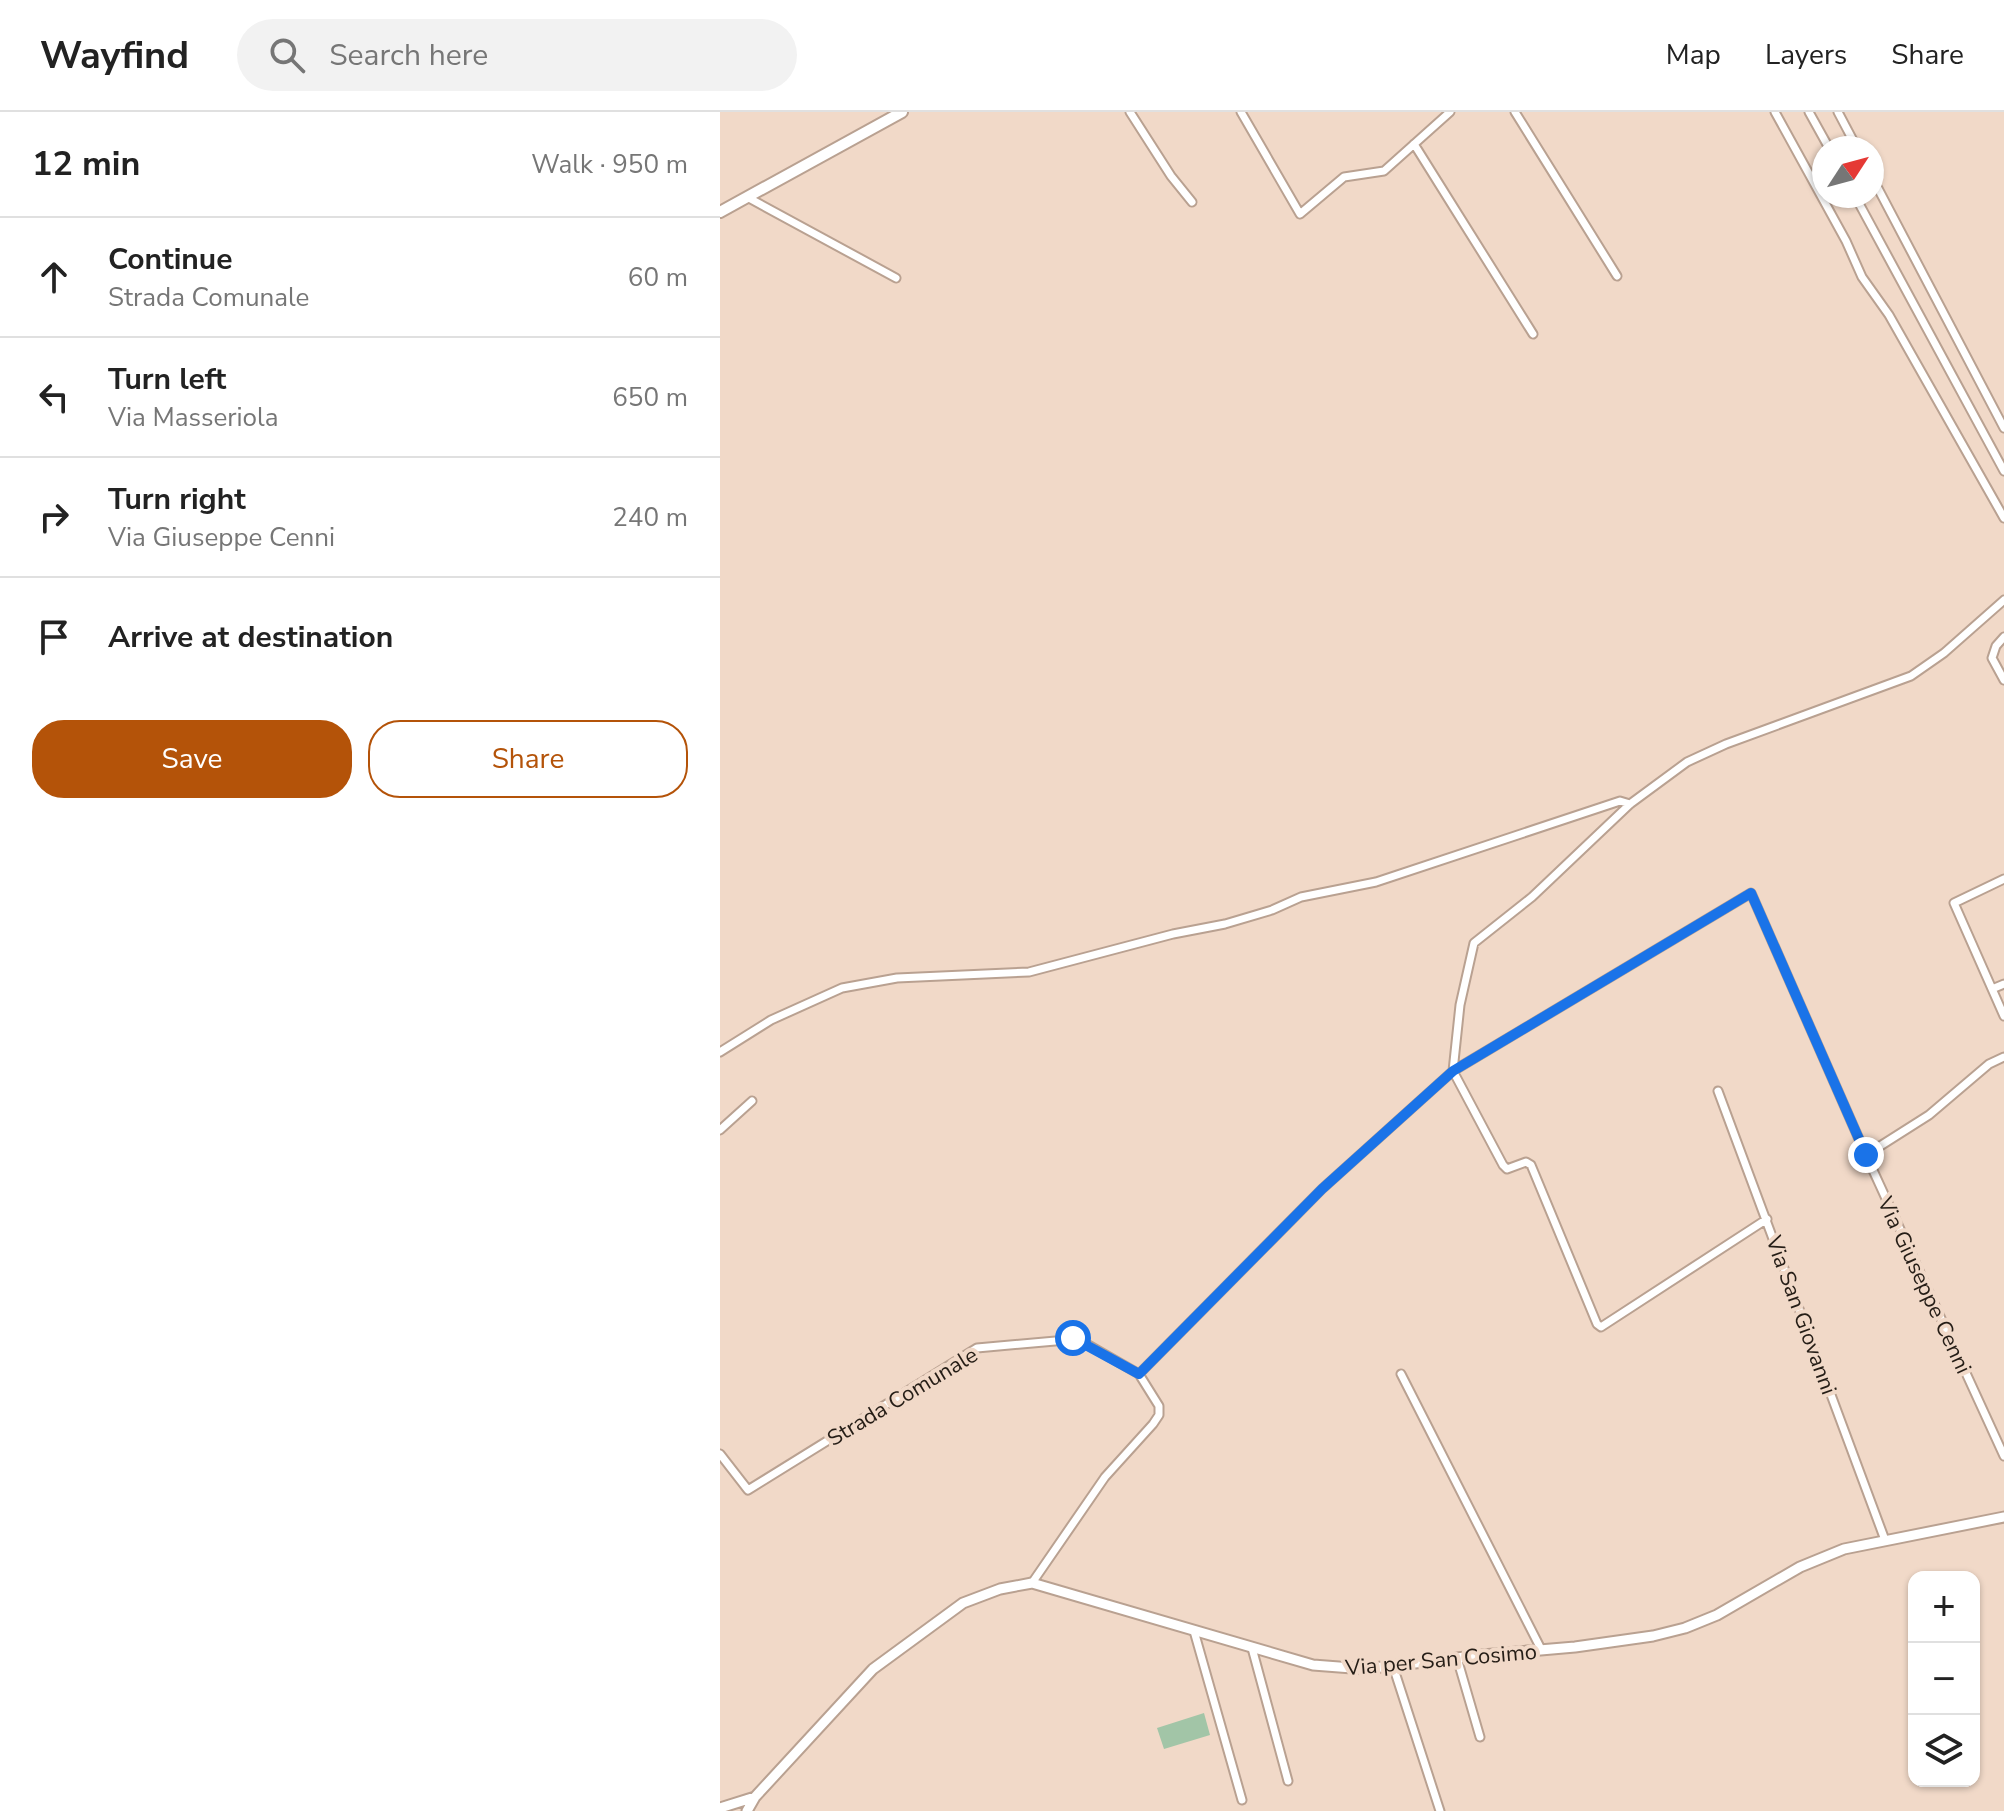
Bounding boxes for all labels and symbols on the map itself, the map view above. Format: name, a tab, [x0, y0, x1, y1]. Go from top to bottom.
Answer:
north arrow	[1812, 136, 1884, 208]
route end	[1848, 1137, 1884, 1173]
street label: Via Giuseppe Cenni	[1869, 1191, 1978, 1379]
street label: Via San Giovanni	[1758, 1231, 1844, 1399]
route start	[1055, 1320, 1091, 1356]
street label: Strada Comunale	[822, 1340, 983, 1454]
street label: Via per San Cosimo	[1343, 1637, 1538, 1683]

